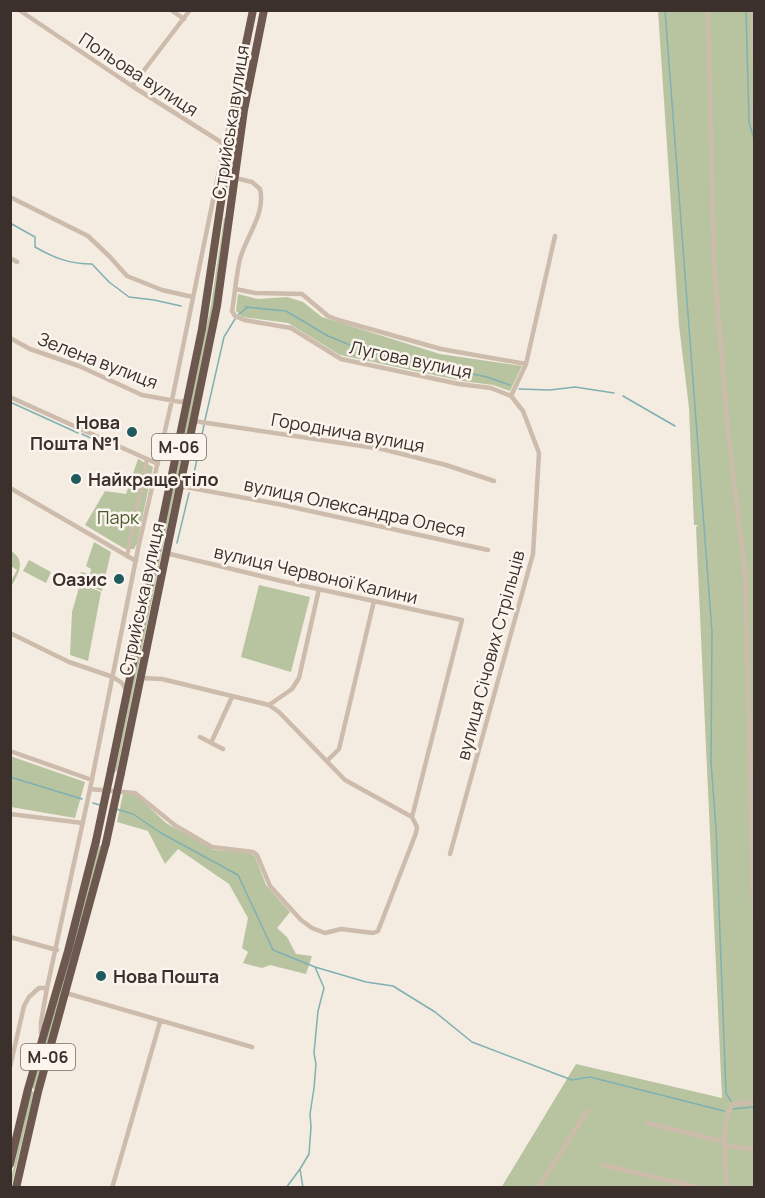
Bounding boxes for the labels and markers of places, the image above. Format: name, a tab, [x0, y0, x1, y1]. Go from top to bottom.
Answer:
place label: Нова Пошта №1	[30, 410, 120, 455]
marker: Нова Пошта №1	[125, 425, 139, 439]
place label: Найкраще тіло	[88, 467, 219, 491]
marker: Найкраще тіло	[69, 472, 83, 486]
place label: Оазис	[52, 567, 107, 591]
marker: Оазис	[112, 572, 126, 586]
place label: Нова Пошта	[113, 964, 219, 988]
marker: Нова Пошта	[94, 969, 108, 983]

